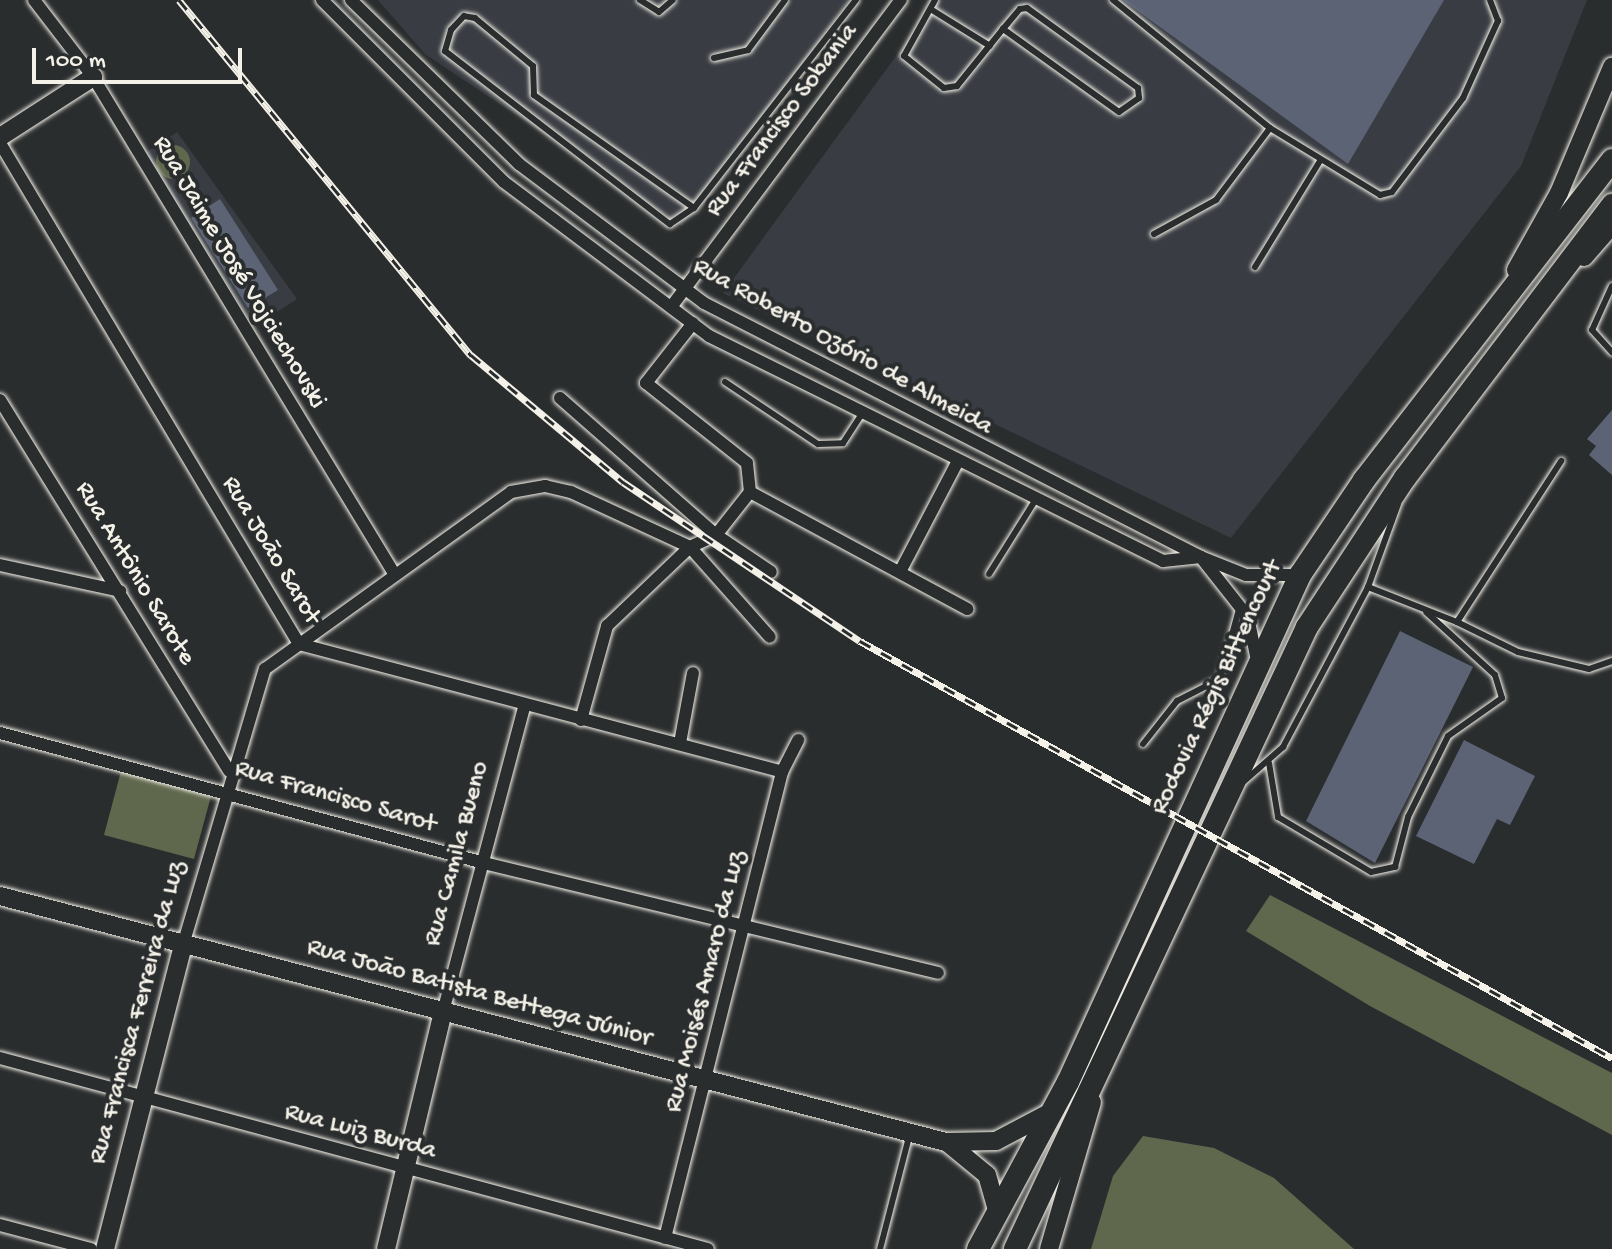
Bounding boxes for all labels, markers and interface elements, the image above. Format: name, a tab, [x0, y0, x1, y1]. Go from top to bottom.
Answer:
street label: Rua Francisco Sobania	[700, 18, 866, 224]
scale bar	[36, 32, 246, 82]
text: 100 m	[46, 47, 106, 76]
street label: Rua Jaime José Vojciechovski	[144, 131, 332, 415]
street label: Rua Roberto Ozório de Almeida	[686, 252, 998, 444]
street label: Rua João Sarot	[213, 471, 327, 631]
street label: Rua Antônio Sarote	[67, 476, 201, 672]
street label: Rodovia Régis Bittencourt	[1145, 556, 1291, 820]
street label: Rua Francisco Sarot	[231, 754, 439, 842]
street label: Rua Camila Bueno	[418, 758, 498, 950]
street label: Rua Moisés Amaro da Luz	[659, 848, 755, 1116]
street label: Rua Francisca Ferreira da Luz	[84, 858, 194, 1168]
street label: Rua João Batista Bettega Júnior	[303, 933, 655, 1055]
street label: Rua Luiz Burda	[281, 1098, 439, 1168]

